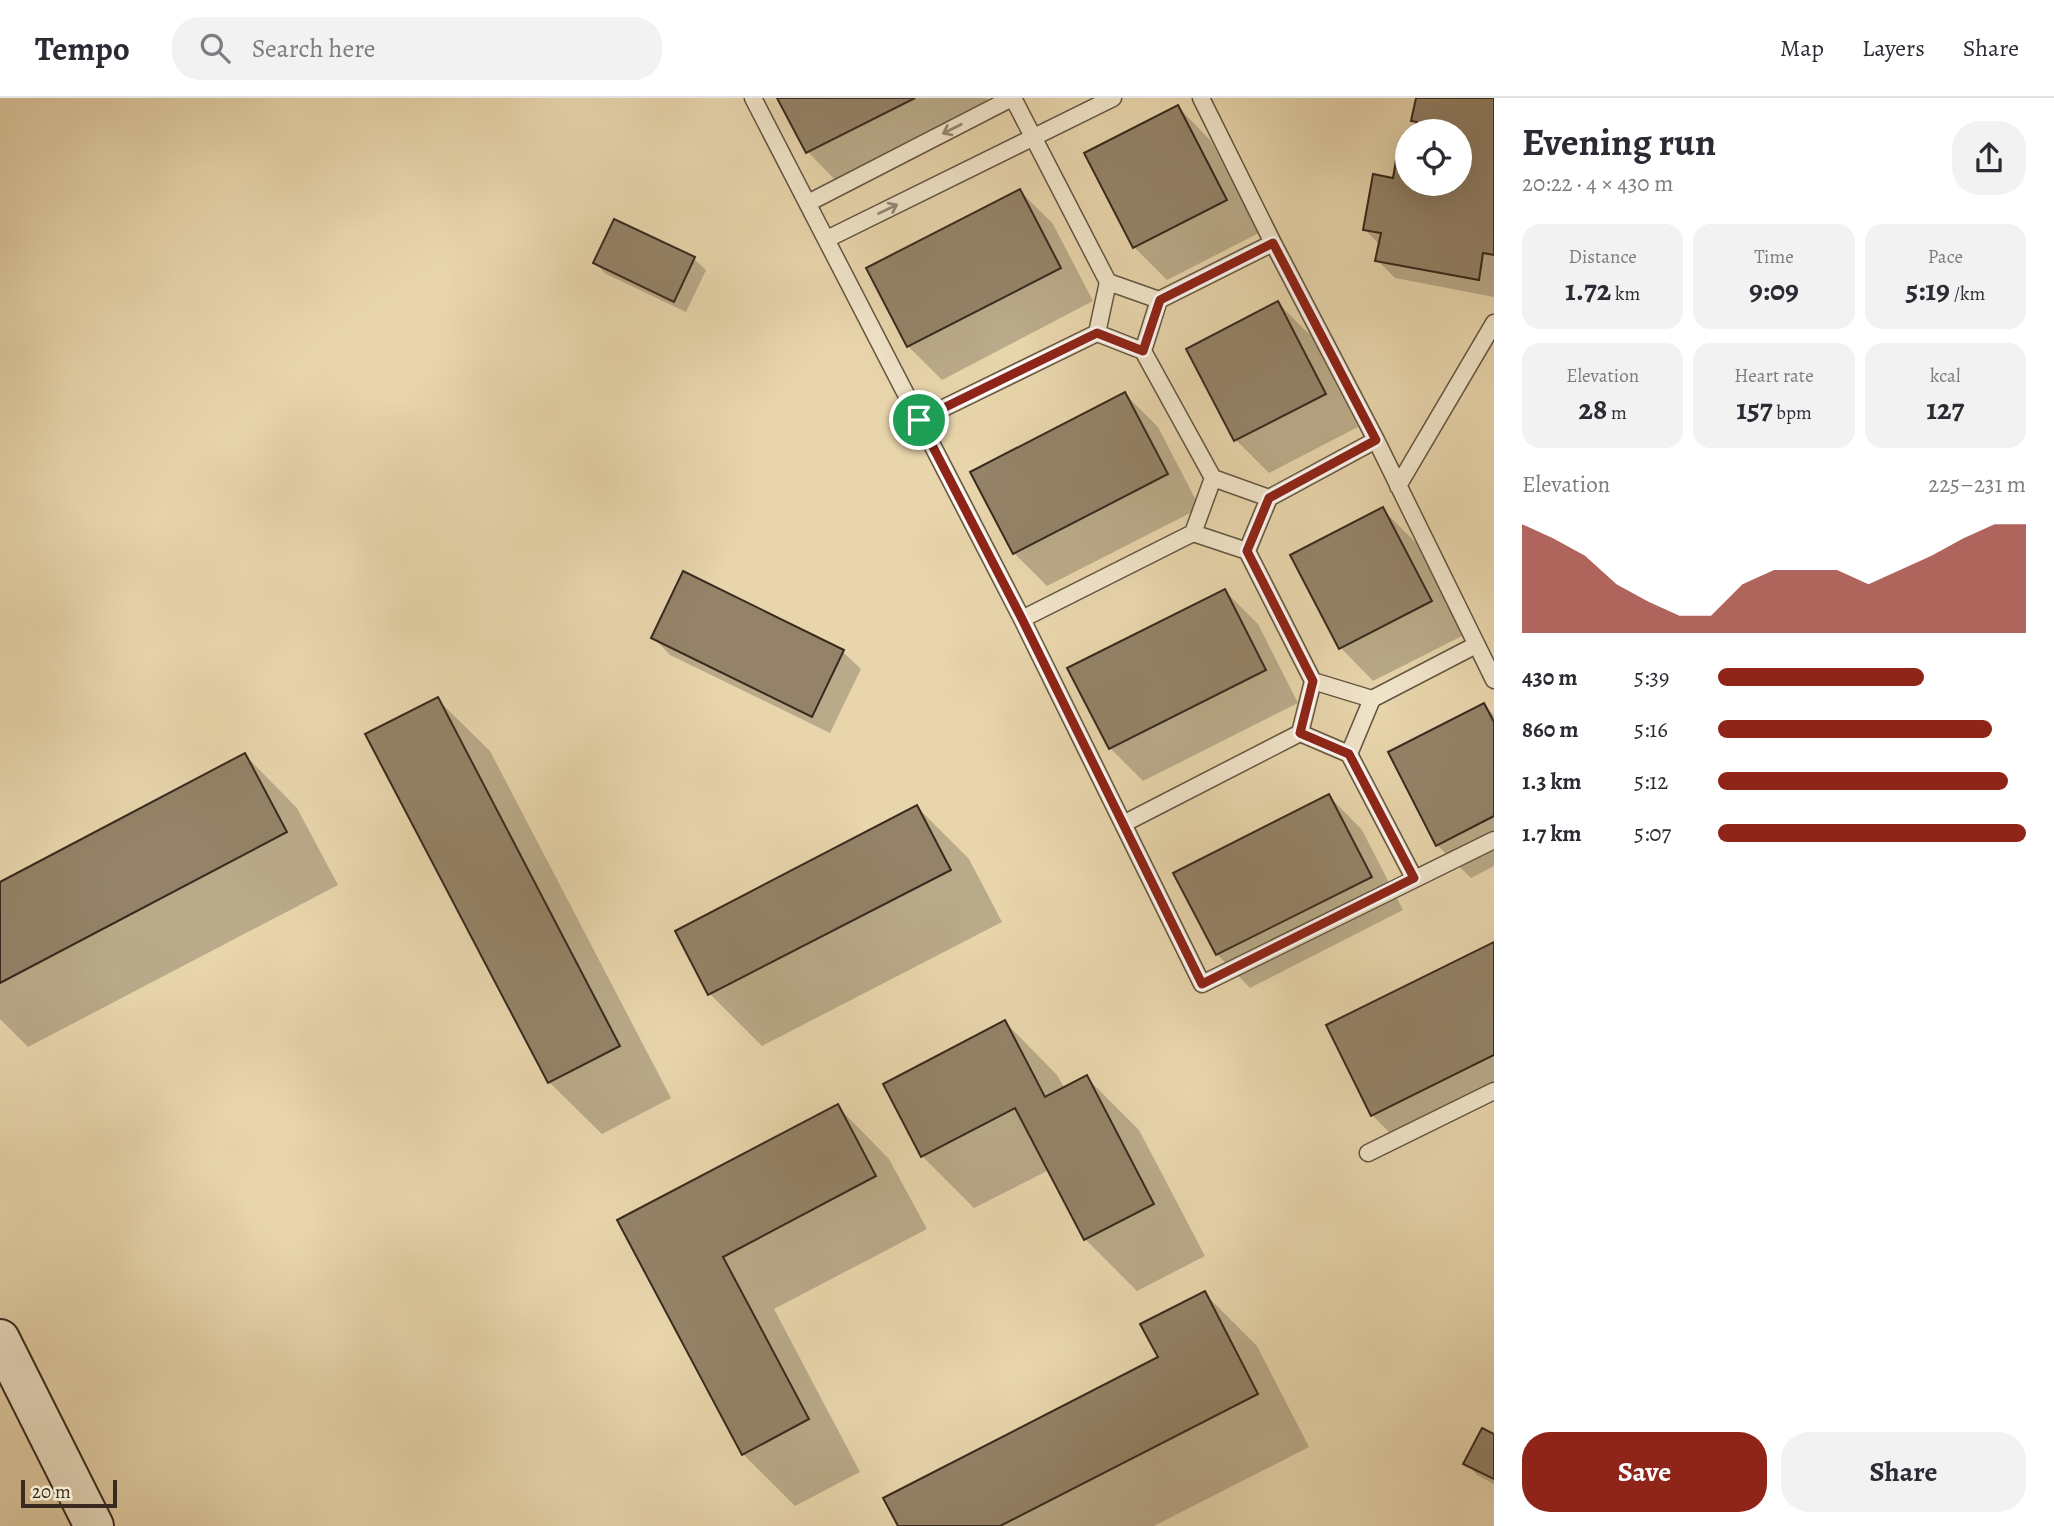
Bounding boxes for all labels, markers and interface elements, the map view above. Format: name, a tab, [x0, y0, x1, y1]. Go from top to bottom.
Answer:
search box	[172, 17, 662, 80]
text: Tempo	[35, 26, 130, 71]
icon: search	[196, 29, 234, 67]
text: Search here	[252, 31, 375, 66]
text: Map	[1780, 32, 1824, 64]
text: Layers	[1862, 32, 1925, 64]
text: Share	[1963, 32, 2019, 64]
text: Evening run	[1522, 116, 1716, 168]
map controls	[1395, 119, 1472, 196]
button: locate	[1395, 119, 1472, 196]
button: share	[1952, 121, 2026, 195]
one-way arrow	[942, 122, 962, 136]
text: 20:22 · 4 × 430 m	[1522, 168, 1673, 199]
one-way arrow	[877, 202, 898, 215]
text: Distance	[1569, 244, 1637, 270]
text: Time	[1754, 244, 1794, 270]
text: Pace	[1928, 244, 1963, 270]
text: 1.72	[1565, 270, 1611, 310]
text: 9:09	[1749, 270, 1799, 310]
text: 5:19	[1905, 270, 1950, 310]
text: km	[1611, 281, 1640, 307]
text: /km	[1950, 281, 1985, 307]
text: Elevation	[1566, 363, 1639, 389]
text: Heart rate	[1734, 363, 1814, 389]
text: kcal	[1930, 363, 1961, 389]
text: 28	[1578, 389, 1607, 429]
text: 157	[1736, 389, 1773, 429]
text: 127	[1926, 389, 1964, 429]
pin	[889, 390, 949, 450]
text: m	[1607, 400, 1627, 426]
text: bpm	[1773, 400, 1812, 426]
icon: arrive	[900, 401, 938, 439]
text: Elevation	[1522, 469, 1610, 500]
text: 225–231 m	[1928, 469, 2026, 500]
text: 430 m	[1522, 662, 1578, 693]
text: 5:39	[1634, 662, 1669, 693]
text: 860 m	[1522, 714, 1579, 745]
text: 5:16	[1634, 714, 1668, 745]
text: 1.3 km	[1522, 766, 1582, 797]
text: 5:12	[1634, 766, 1668, 797]
text: 1.7 km	[1522, 818, 1582, 849]
text: 5:07	[1634, 818, 1671, 849]
button: Save	[1522, 1432, 1767, 1512]
button: Share	[1781, 1432, 2026, 1512]
scale bar	[21, 1477, 117, 1509]
text: 20 m	[32, 1479, 71, 1505]

